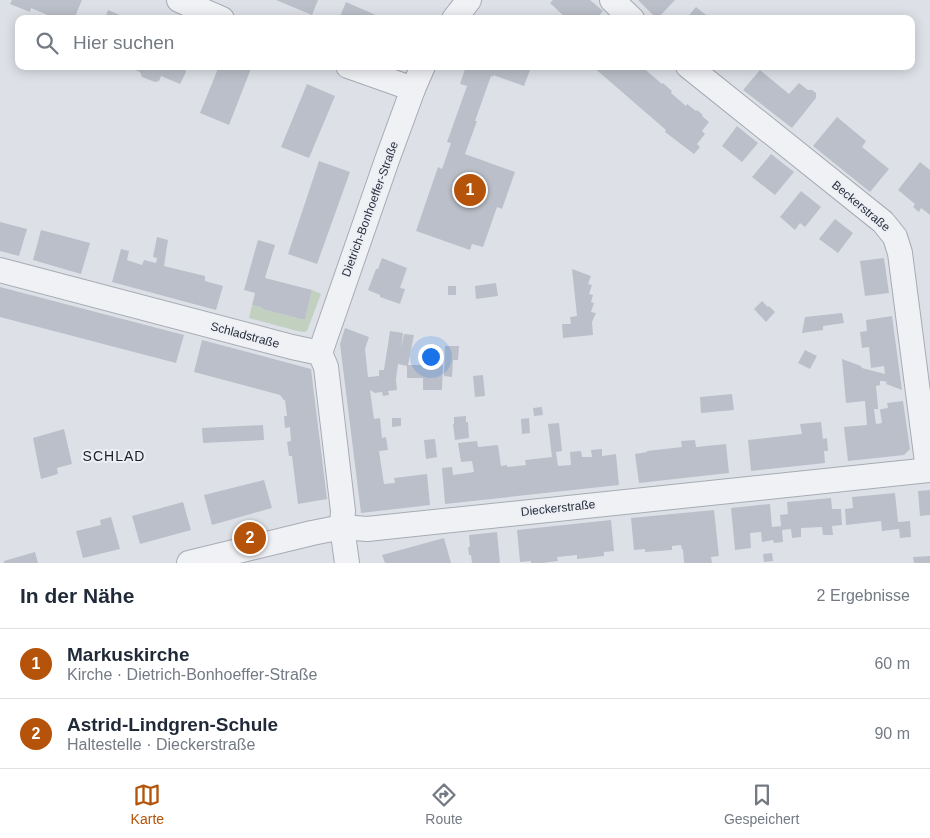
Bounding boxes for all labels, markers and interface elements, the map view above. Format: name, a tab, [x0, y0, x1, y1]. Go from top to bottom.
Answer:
search box	[15, 15, 915, 70]
icon: search	[33, 29, 61, 57]
text: Hier suchen	[73, 32, 174, 53]
street label: Dietrich-Bonhoeffer-Straße	[339, 139, 401, 279]
pin: 1	[454, 171, 486, 209]
street label: Beckerstraße	[829, 178, 893, 235]
street label: Schladstraße	[209, 319, 281, 351]
your location	[418, 344, 444, 370]
district label: SCHLAD	[83, 448, 145, 464]
street label: Dieckerstraße	[520, 497, 596, 519]
pin: 2	[234, 519, 266, 557]
text: In der Nähe	[20, 584, 134, 607]
text: 2 Ergebnisse	[817, 587, 910, 604]
text: Markuskirche	[67, 644, 190, 665]
text: 1	[32, 655, 40, 672]
text: 60 m	[874, 655, 910, 672]
text: Kirche · Dietrich-Bonhoeffer-Straße	[67, 666, 317, 683]
text: Astrid-Lindgren-Schule	[67, 714, 278, 735]
text: 2	[32, 725, 40, 742]
text: 90 m	[874, 725, 910, 742]
text: Haltestelle · Dieckerstraße	[67, 736, 256, 753]
tab: Karte	[131, 781, 164, 827]
tab: Route	[425, 781, 463, 827]
tab: Gespeichert	[724, 781, 799, 827]

